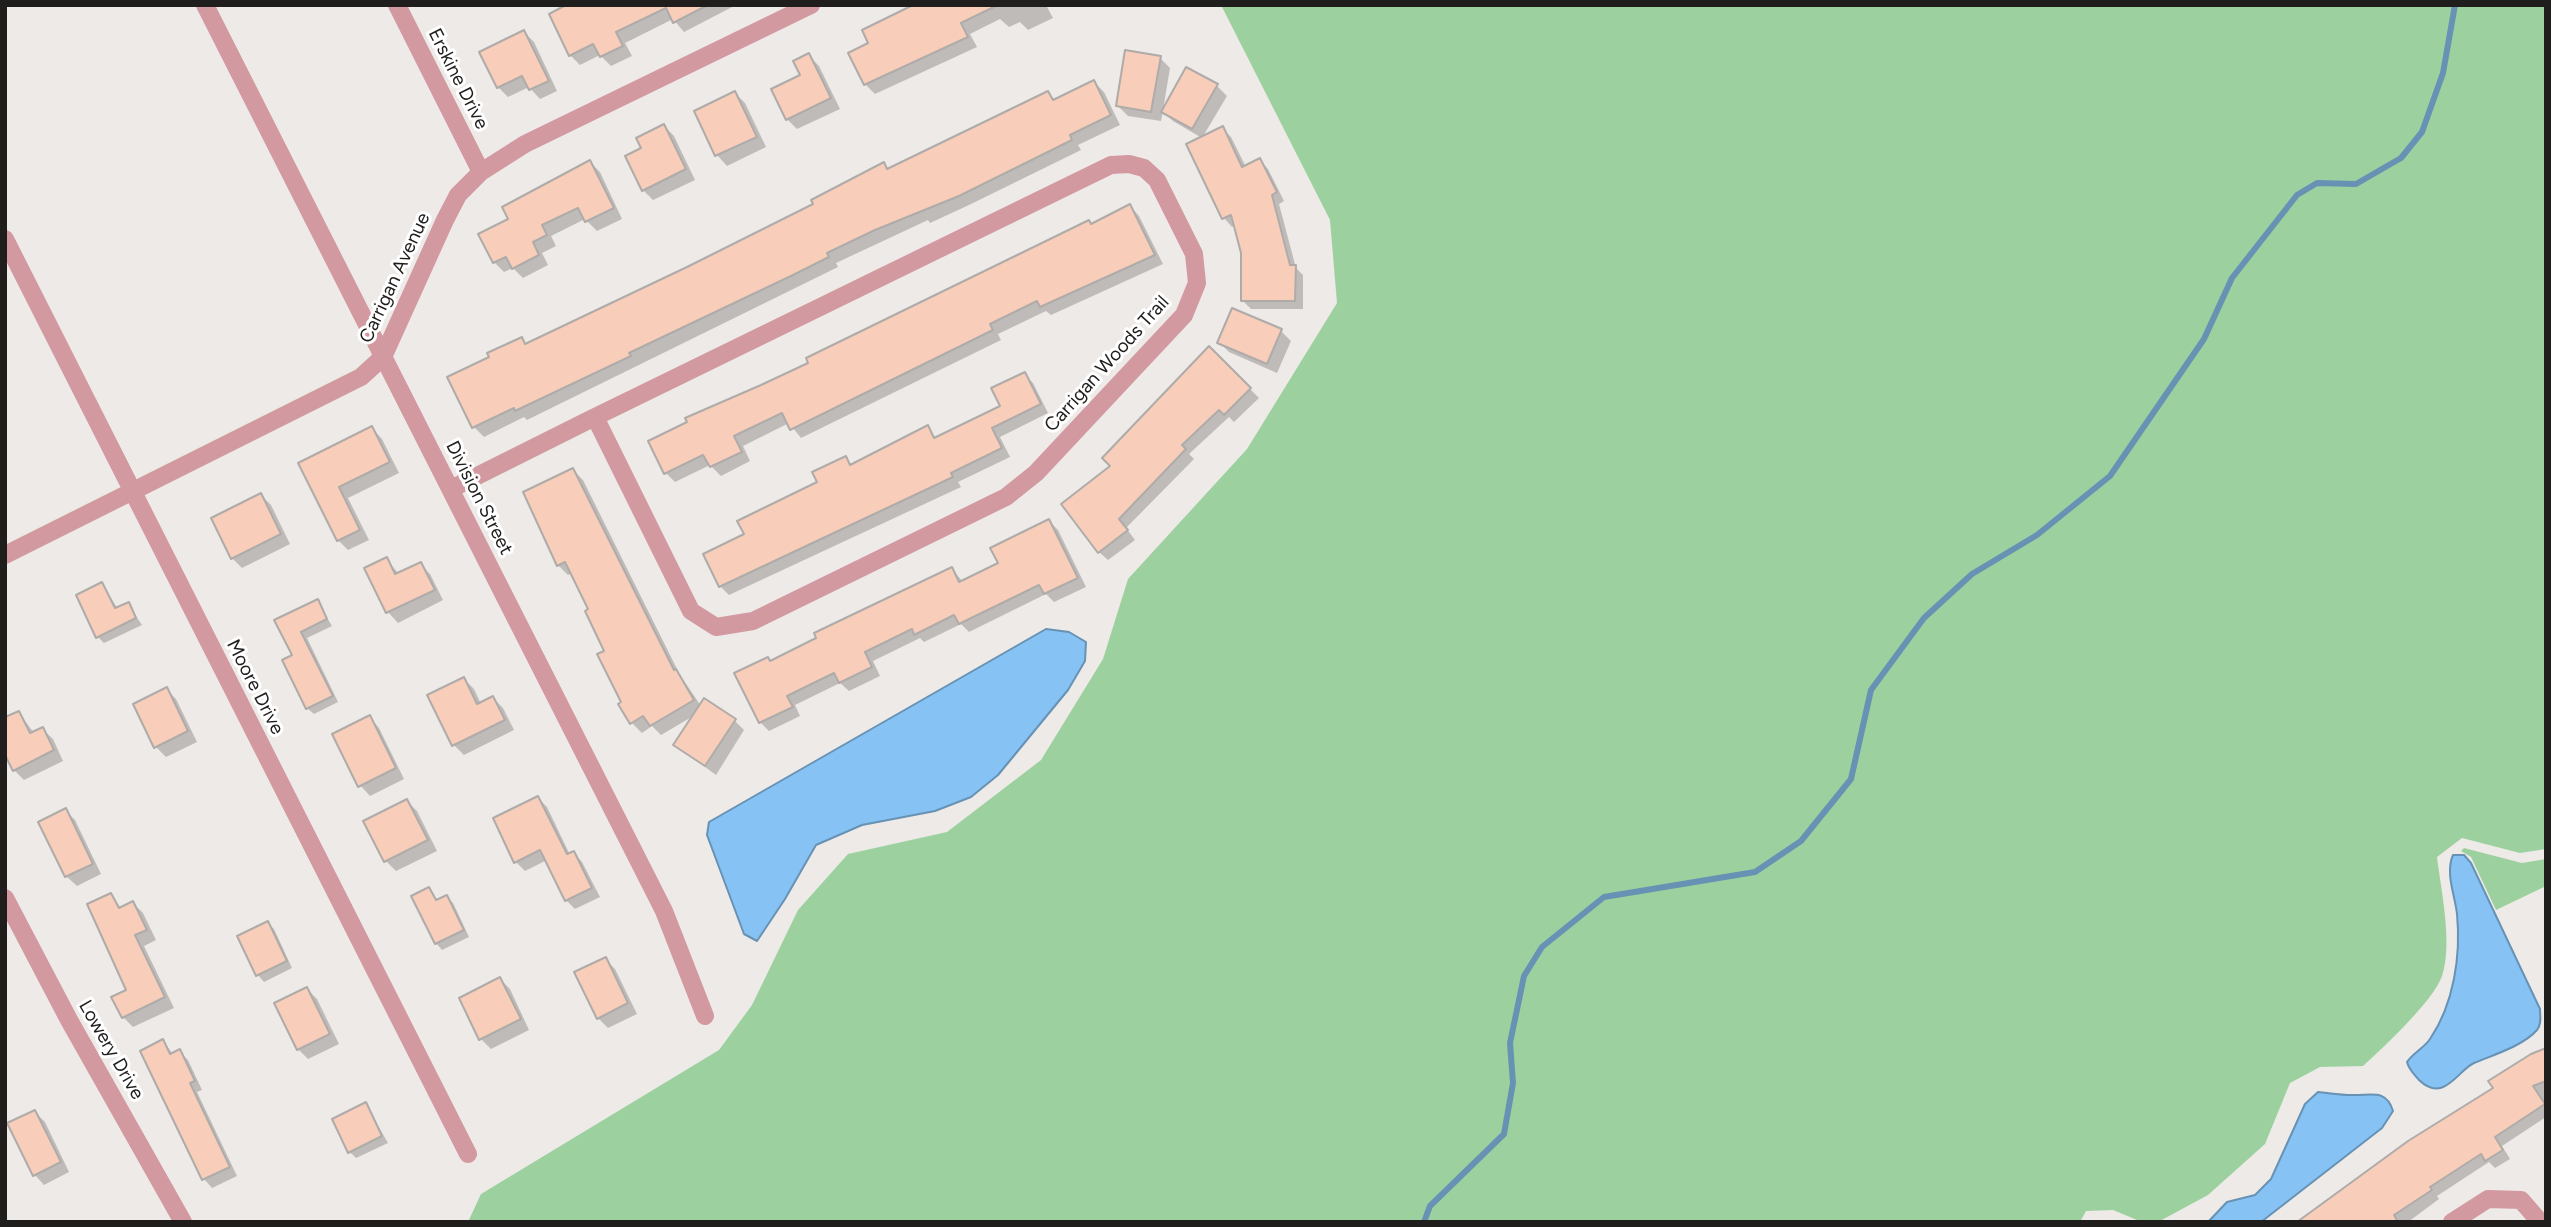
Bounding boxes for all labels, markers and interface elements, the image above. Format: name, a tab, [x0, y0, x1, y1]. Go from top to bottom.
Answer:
street label: Erskine Drive	[423, 25, 493, 133]
street label: Carrigan Avenue	[355, 209, 435, 347]
street label: Carrigan Woods Trail	[1040, 291, 1174, 437]
street label: Division Street	[441, 437, 517, 559]
street label: Moore Drive	[221, 636, 289, 738]
street label: Lowery Drive	[73, 996, 149, 1104]

